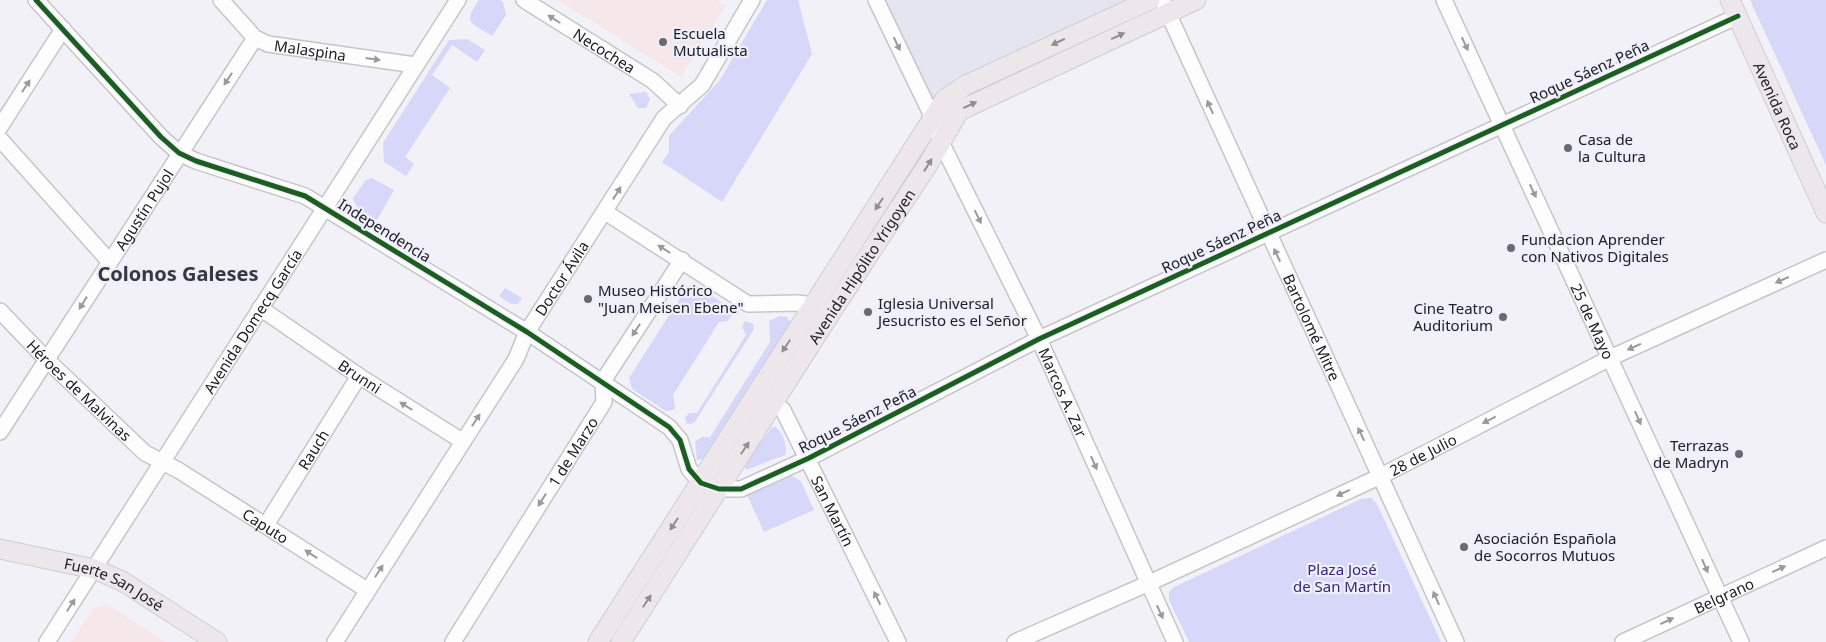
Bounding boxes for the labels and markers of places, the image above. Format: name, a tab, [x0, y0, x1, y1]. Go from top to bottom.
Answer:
place label: Escuela Mutualista	[673, 23, 748, 60]
marker: Escuela Mutualista	[657, 36, 669, 48]
place label: Casa de la Cultura	[1578, 129, 1646, 166]
marker: Casa de la Cultura	[1562, 142, 1574, 154]
place label: Fundacion Aprender con Nativos Digitales	[1521, 229, 1669, 266]
marker: Fundacion Aprender con Nativos Digitales	[1505, 242, 1517, 254]
place label: Museo Histórico "Juan Meisen Ebene"	[598, 280, 744, 317]
marker: Museo Histórico "Juan Meisen Ebene"	[582, 293, 594, 305]
place label: Iglesia Universal Jesucristo es el Señor	[876, 293, 1027, 330]
place label: Cine Teatro Auditorium	[1413, 298, 1493, 335]
marker: Iglesia Universal Jesucristo es el Señor	[862, 306, 874, 318]
marker: Cine Teatro Auditorium	[1497, 311, 1509, 323]
place label: Terrazas de Madryn	[1653, 435, 1729, 472]
marker: Terrazas de Madryn	[1733, 448, 1745, 460]
place label: Asociación Española de Socorros Mutuos	[1474, 528, 1616, 565]
marker: Asociación Española de Socorros Mutuos	[1458, 541, 1470, 553]

